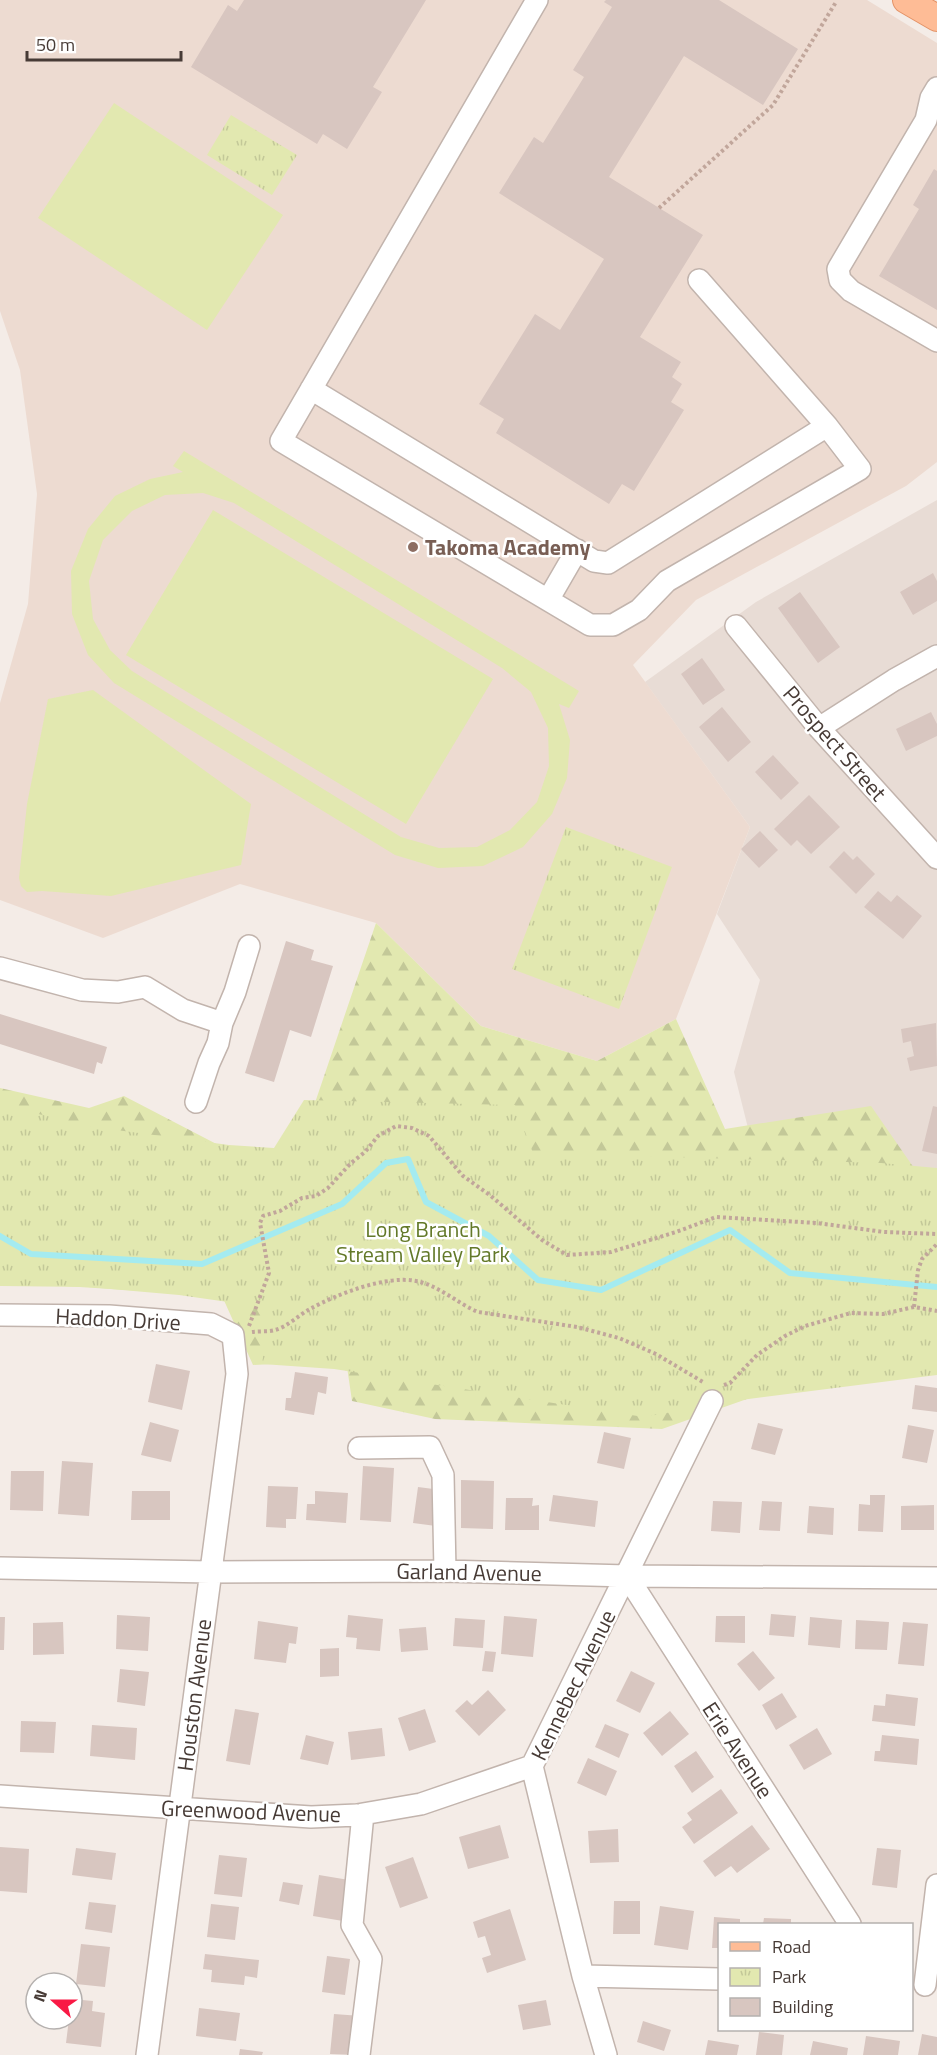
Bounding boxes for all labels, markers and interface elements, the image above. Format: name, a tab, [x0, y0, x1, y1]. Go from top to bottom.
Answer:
scale bar	[27, 24, 182, 62]
text: 50 m	[36, 31, 75, 58]
place label: Takoma Academy	[425, 530, 590, 564]
marker: Takoma Academy	[406, 540, 420, 554]
street label: Prospect Street	[775, 678, 895, 809]
park label: Long Branch Stream Valley Park	[336, 1212, 511, 1271]
street label: Haddon Drive	[54, 1299, 182, 1339]
street label: Garland Avenue	[396, 1554, 542, 1590]
street label: Kennebec Avenue	[522, 1604, 624, 1766]
street label: Houston Avenue	[168, 1617, 220, 1773]
street label: Erie Avenue	[694, 1695, 782, 1805]
street label: Greenwood Avenue	[160, 1791, 342, 1831]
legend	[718, 1923, 913, 2031]
text: Road	[772, 1933, 811, 1960]
text: Park	[772, 1963, 807, 1990]
north arrow	[24, 1971, 84, 2031]
text: N	[27, 1986, 53, 2005]
text: Building	[772, 1993, 833, 2020]

